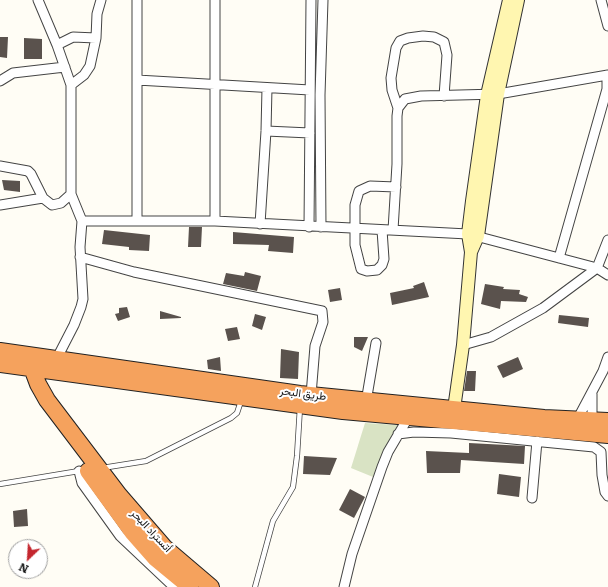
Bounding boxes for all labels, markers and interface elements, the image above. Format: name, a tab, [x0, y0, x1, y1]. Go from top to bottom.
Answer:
street label: طريق البحر	[279, 385, 327, 403]
street label: أتستراد البحر	[128, 507, 174, 555]
north arrow	[8, 539, 48, 579]
text: N	[16, 560, 31, 578]

